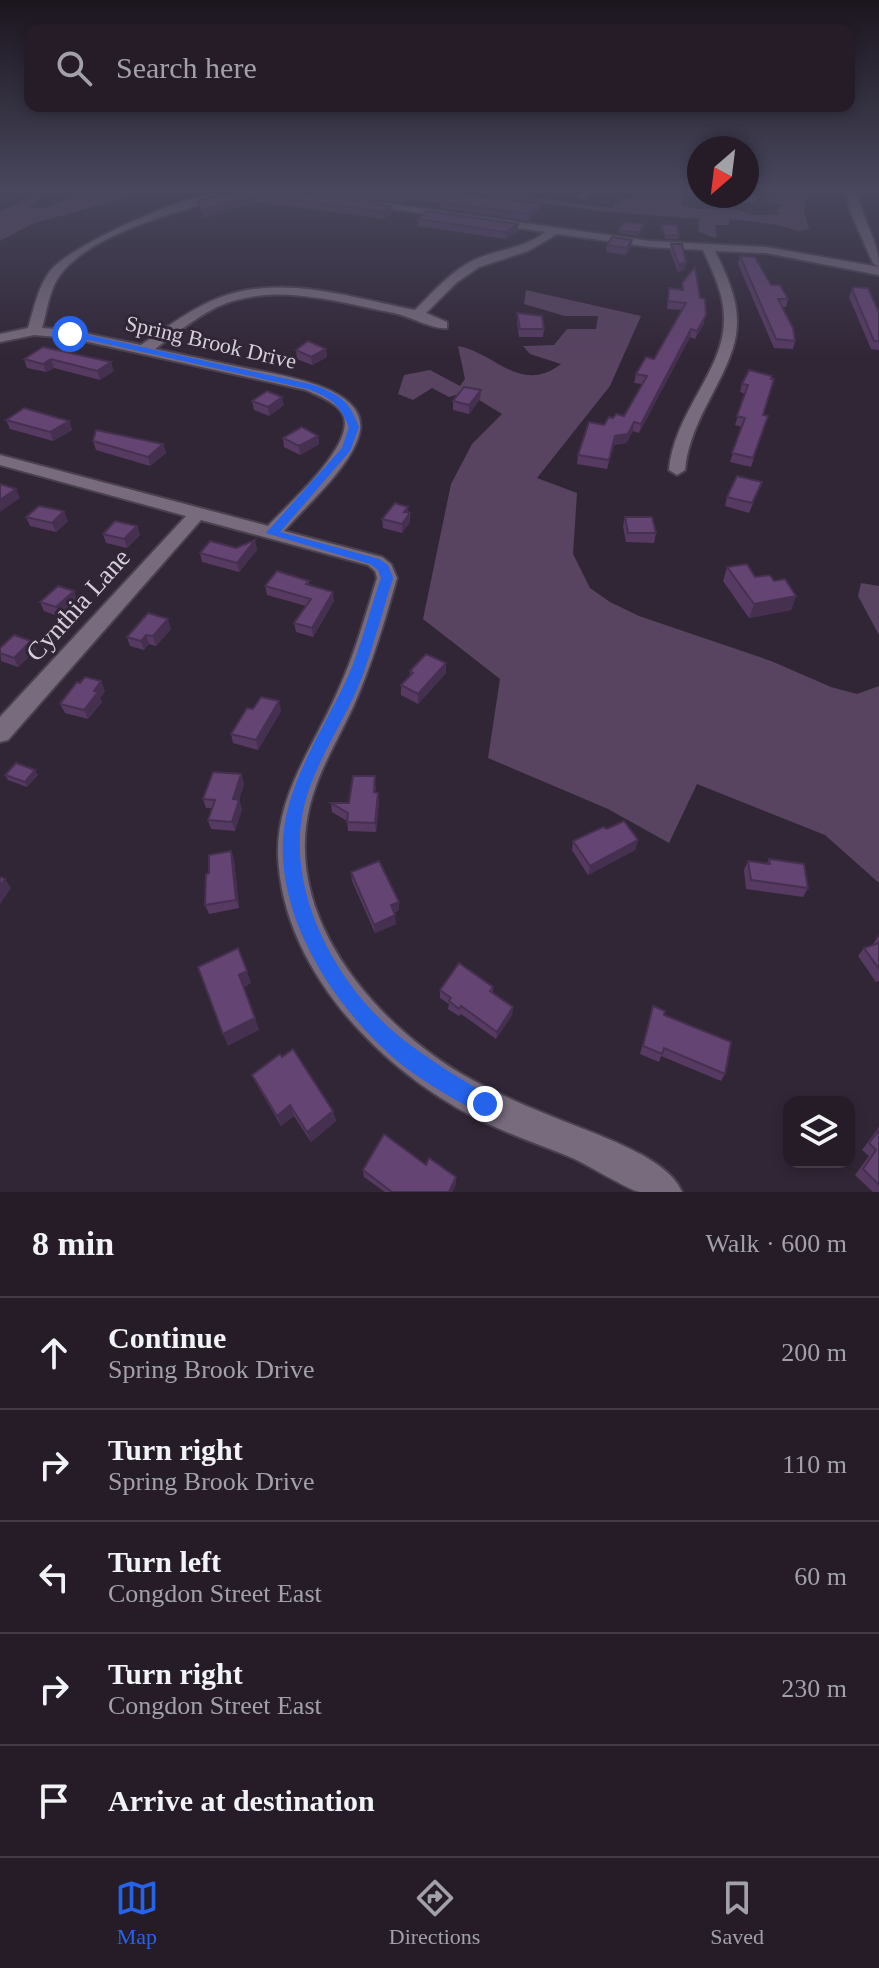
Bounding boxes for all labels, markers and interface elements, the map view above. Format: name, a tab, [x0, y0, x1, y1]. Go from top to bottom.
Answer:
search box	[24, 24, 855, 112]
icon: search	[52, 46, 96, 90]
text: Search here	[116, 51, 257, 84]
north arrow	[687, 136, 759, 208]
street label: Spring Brook Drive	[123, 310, 299, 374]
route start	[52, 316, 88, 352]
street label: Cynthia Lane	[20, 543, 136, 667]
route end	[467, 1086, 503, 1122]
map controls	[783, 1096, 855, 1168]
button: layers	[783, 1096, 855, 1168]
text: 8 min	[32, 1225, 114, 1262]
text: Walk · 600 m	[705, 1229, 847, 1258]
text: Continue	[108, 1321, 226, 1354]
icon: ahead	[32, 1331, 76, 1375]
text: 200 m	[781, 1338, 847, 1367]
text: Spring Brook Drive	[108, 1355, 315, 1384]
text: Turn right	[108, 1433, 243, 1466]
icon: right	[32, 1443, 76, 1487]
text: 110 m	[782, 1450, 847, 1479]
text: Spring Brook Drive	[108, 1467, 315, 1496]
text: Turn left	[108, 1545, 221, 1578]
icon: left	[32, 1555, 76, 1599]
text: 60 m	[794, 1562, 847, 1591]
text: Congdon Street East	[108, 1579, 322, 1608]
text: Turn right	[108, 1657, 243, 1690]
icon: right	[32, 1667, 76, 1711]
text: 230 m	[781, 1674, 847, 1703]
text: Congdon Street East	[108, 1691, 322, 1720]
icon: arrive	[32, 1779, 76, 1823]
text: Arrive at destination	[108, 1784, 375, 1817]
tab: Map	[115, 1876, 159, 1950]
tab: Directions	[389, 1876, 480, 1950]
tab: Saved	[710, 1876, 764, 1950]

